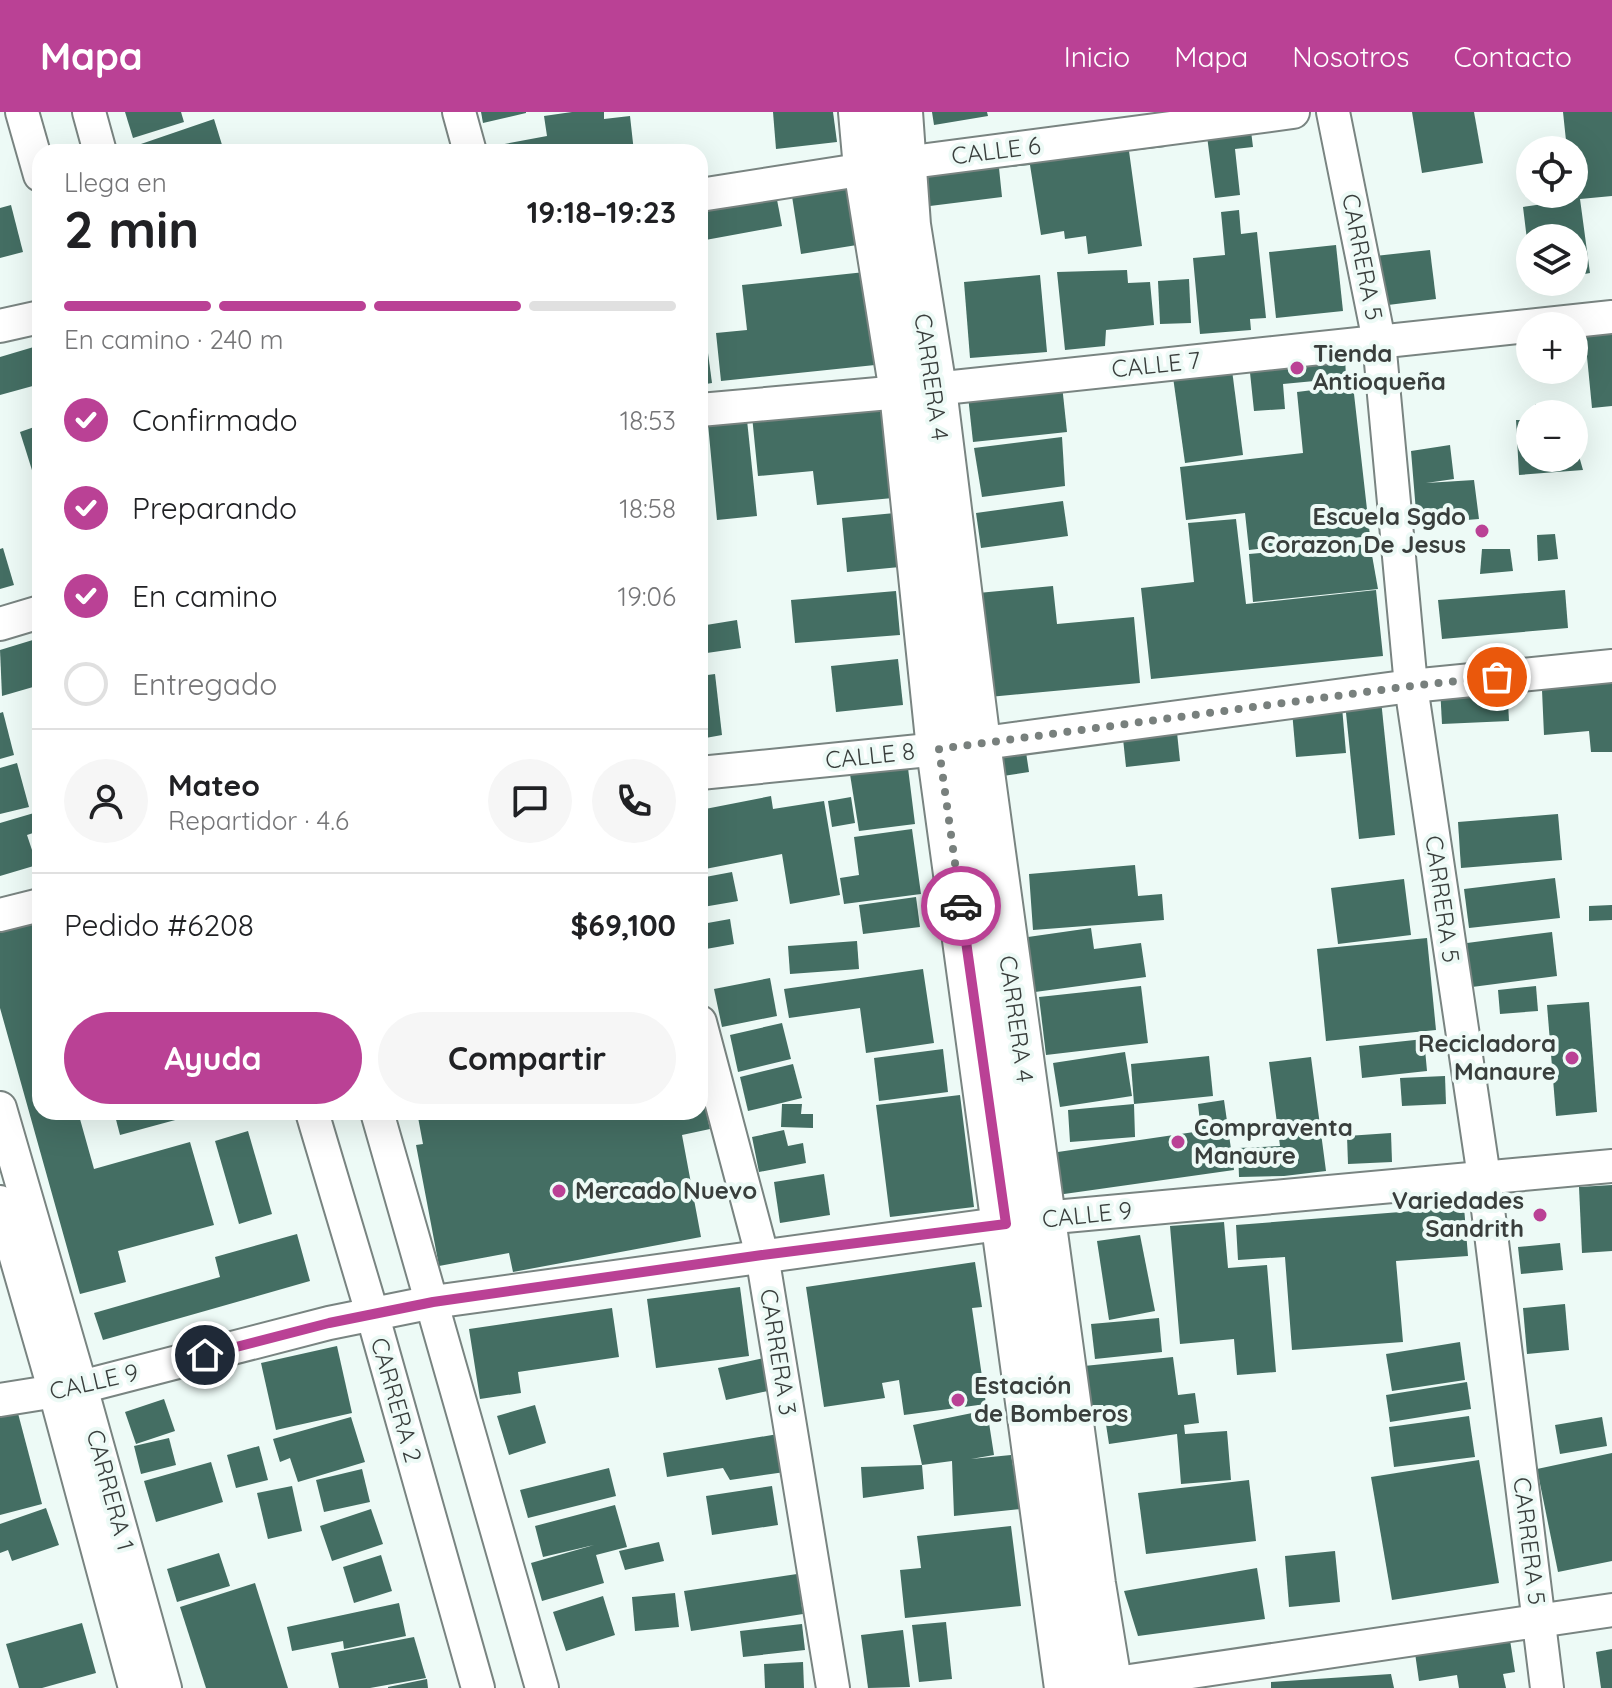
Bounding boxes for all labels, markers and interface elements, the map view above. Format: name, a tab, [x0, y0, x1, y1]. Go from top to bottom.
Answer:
text: Mapa	[40, 32, 143, 80]
text: Inicio	[1064, 39, 1130, 74]
text: Mapa	[1174, 39, 1248, 74]
text: Nosotros	[1292, 39, 1409, 74]
text: Contacto	[1453, 39, 1572, 74]
street label: CALLE 6	[949, 130, 1042, 170]
map controls	[1516, 136, 1588, 472]
button: locate	[1516, 136, 1588, 208]
text: Llega en	[64, 166, 167, 199]
street label: CARRERA 5	[1336, 191, 1390, 323]
text: 19:18–19:23	[527, 193, 676, 231]
text: 2 min	[64, 196, 199, 261]
button: layers	[1516, 224, 1588, 296]
street label: CARRERA 4	[908, 311, 956, 442]
button: +	[1516, 312, 1588, 384]
text: En camino · 240 m	[64, 323, 283, 356]
place label: Tienda Antioqueña	[1313, 338, 1446, 396]
street label: CALLE 7	[1110, 344, 1202, 384]
marker: Tienda Antioqueña	[1288, 359, 1306, 377]
icon: check	[64, 398, 108, 442]
button: −	[1516, 400, 1588, 472]
text: Confirmado	[132, 401, 298, 439]
text: 18:53	[620, 404, 676, 437]
icon: check	[64, 486, 108, 530]
text: Preparando	[132, 489, 297, 527]
text: 18:58	[619, 492, 676, 525]
place label: Escuela Sgdo Corazon De Jesus	[1261, 501, 1466, 559]
marker: Escuela Sgdo Corazon De Jesus	[1473, 522, 1491, 540]
icon: check	[64, 574, 108, 618]
text: En camino	[132, 577, 278, 615]
text: 19:06	[618, 580, 676, 613]
pin	[1463, 643, 1531, 711]
icon: bag	[1475, 655, 1519, 699]
text: Entregado	[132, 665, 277, 703]
street label: CALLE 8	[824, 735, 916, 775]
button: person	[64, 759, 148, 843]
button: chat	[488, 759, 572, 843]
button: phone	[592, 759, 676, 843]
text: Mateo	[168, 766, 260, 804]
text: Repartidor · 4.6	[168, 804, 349, 837]
street label: CARRERA 5	[1419, 833, 1467, 964]
courier	[921, 866, 1001, 946]
icon: car	[939, 884, 983, 928]
text: Pedido #6208	[64, 906, 254, 944]
text: $69,100	[570, 906, 676, 944]
street label: CARRERA 4	[993, 953, 1041, 1084]
button: Ayuda	[64, 1012, 362, 1104]
button: Compartir	[378, 1012, 676, 1104]
place label: Recicladora Manaure	[1418, 1028, 1556, 1086]
marker: Recicladora Manaure	[1563, 1049, 1581, 1067]
place label: Compraventa Manaure	[1194, 1112, 1353, 1170]
marker: Compraventa Manaure	[1169, 1133, 1187, 1151]
place label: Mercado Nuevo	[575, 1175, 757, 1205]
marker: Mercado Nuevo	[550, 1182, 568, 1200]
place label: Variedades Sandrith	[1392, 1185, 1524, 1243]
street label: CALLE 9	[1040, 1194, 1133, 1234]
marker: Variedades Sandrith	[1531, 1206, 1549, 1224]
street label: CARRERA 3	[754, 1286, 804, 1417]
pin	[171, 1321, 239, 1389]
icon: home	[183, 1333, 227, 1377]
street label: CARRERA 2	[365, 1334, 429, 1466]
street label: CALLE 9	[46, 1356, 141, 1406]
place label: Estación de Bomberos	[974, 1370, 1128, 1428]
marker: Estación de Bomberos	[949, 1391, 967, 1409]
street label: CARRERA 1	[80, 1426, 142, 1554]
street label: CARRERA 5	[1507, 1475, 1553, 1606]

